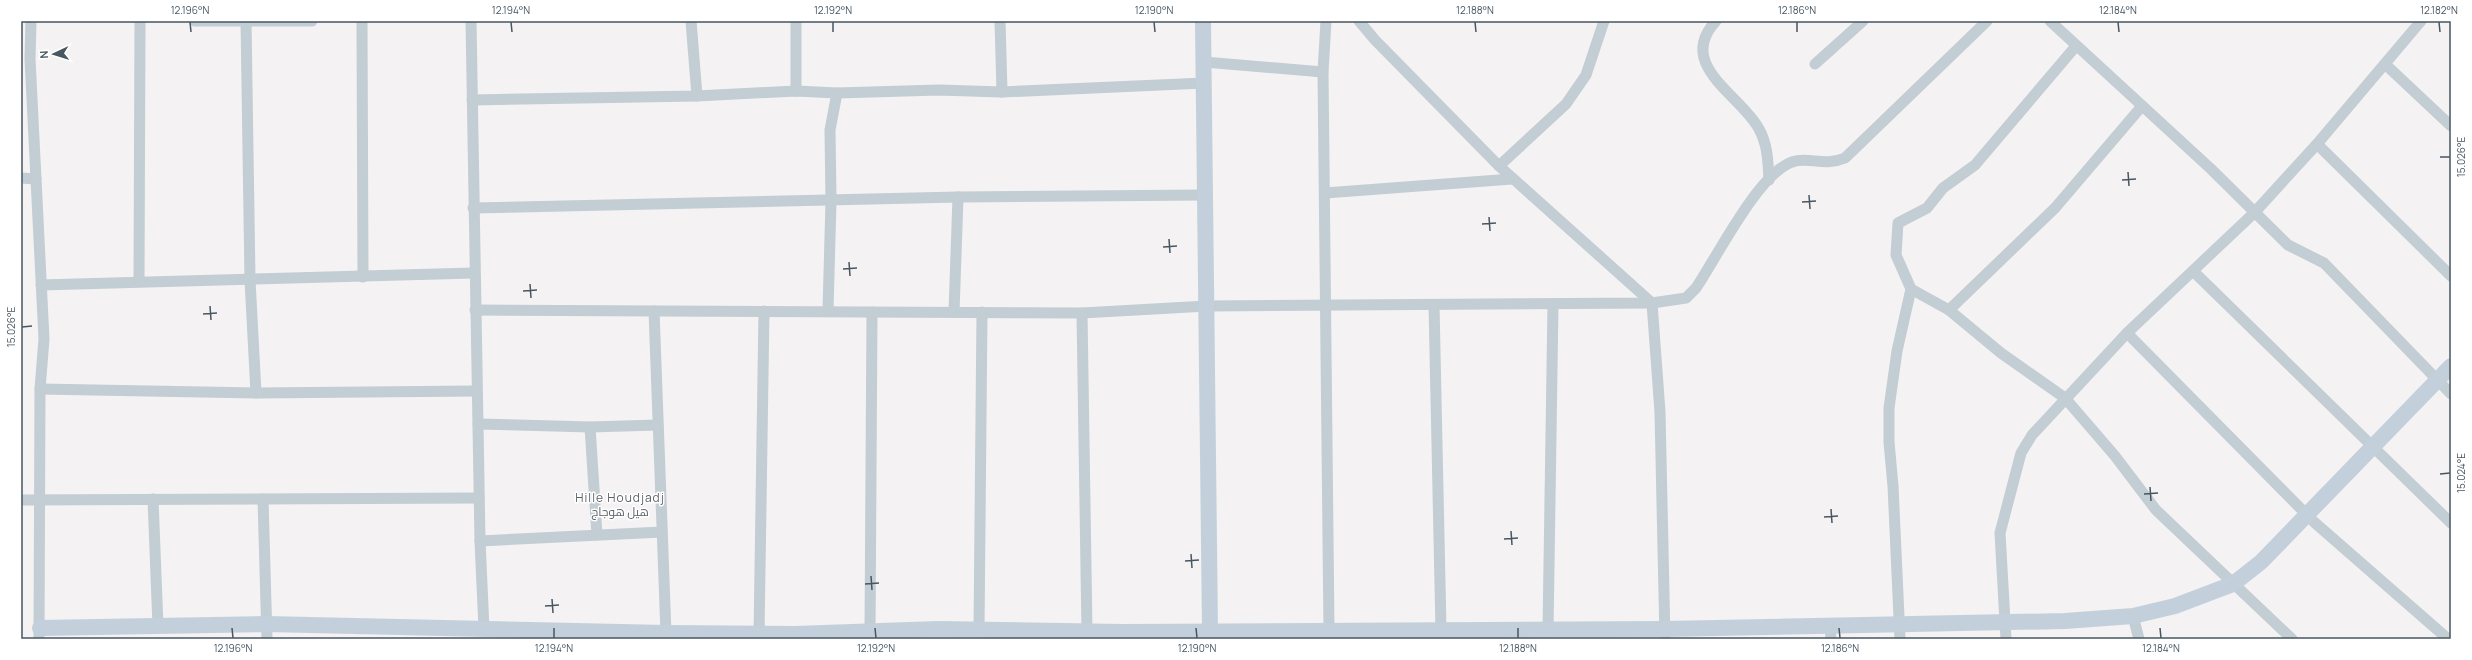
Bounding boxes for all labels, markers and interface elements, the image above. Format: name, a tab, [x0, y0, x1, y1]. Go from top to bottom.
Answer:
text: 12.196°N	[171, 3, 209, 17]
text: 12.194°N	[492, 3, 530, 17]
text: 12.192°N	[814, 3, 852, 17]
text: 12.190°N	[1135, 3, 1173, 17]
text: 12.188°N	[1456, 3, 1494, 17]
text: 12.186°N	[1778, 3, 1816, 17]
text: 12.184°N	[2099, 3, 2137, 17]
text: 12.182°N	[2420, 3, 2458, 17]
north arrow	[34, 34, 74, 74]
text: N	[36, 50, 51, 59]
text: 15.026°E	[2454, 136, 2468, 177]
text: 15.026°E	[4, 306, 18, 347]
text: 15.024°E	[2454, 453, 2468, 493]
district label: Hille Houdjadj هيل هوجاج	[575, 489, 665, 520]
text: 12.196°N	[214, 641, 252, 655]
text: 12.194°N	[535, 641, 573, 655]
text: 12.192°N	[857, 641, 895, 655]
text: 12.190°N	[1178, 641, 1216, 655]
text: 12.188°N	[1499, 641, 1537, 655]
text: 12.186°N	[1821, 641, 1859, 655]
text: 12.184°N	[2142, 641, 2180, 655]

